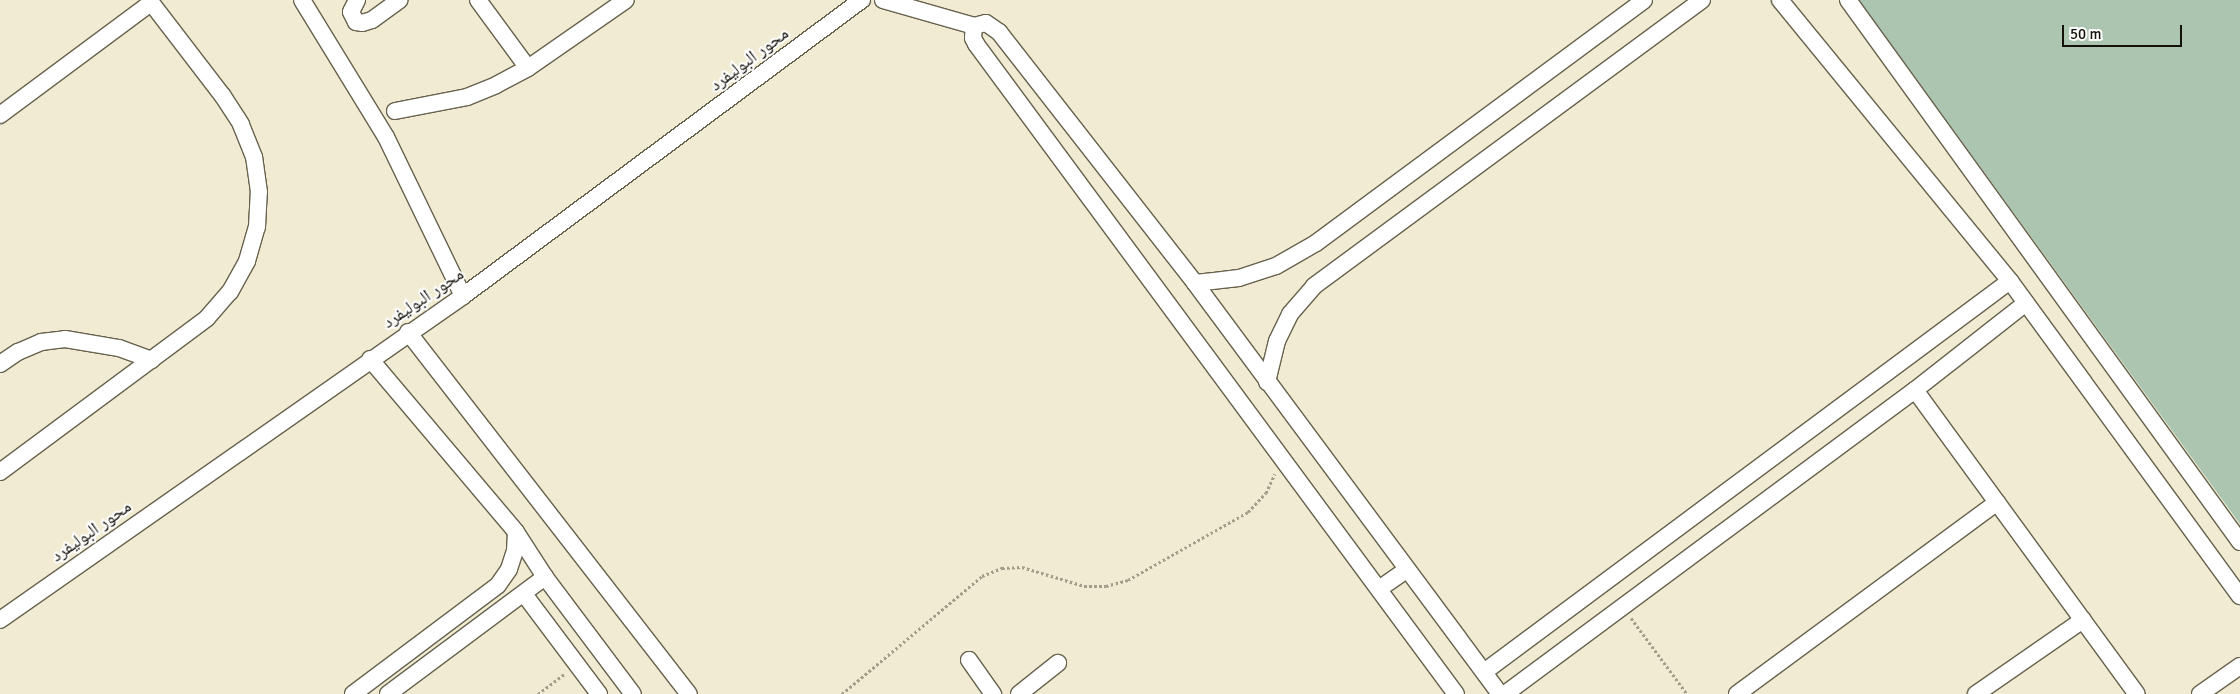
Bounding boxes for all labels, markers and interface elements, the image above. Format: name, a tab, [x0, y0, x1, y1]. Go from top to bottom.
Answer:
scale bar	[2065, 15, 2185, 47]
street label: محور البوليفرد	[705, 22, 793, 96]
text: 50 m	[2070, 25, 2101, 43]
street label: محور البوليفرد	[378, 263, 468, 333]
street label: محور البوليفرد	[47, 495, 135, 567]

